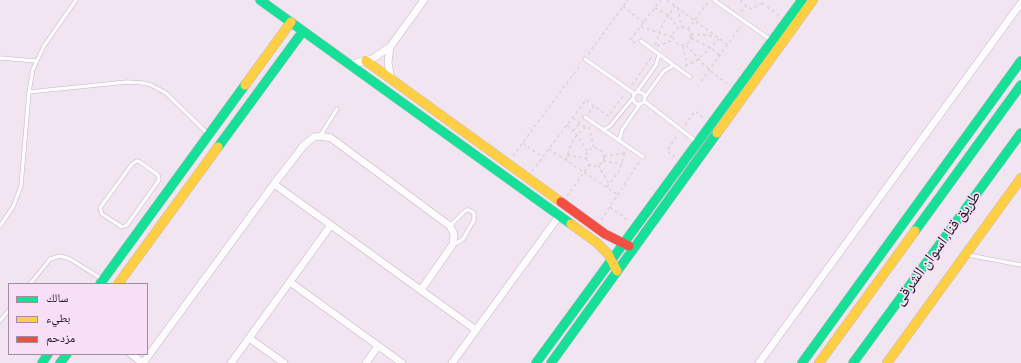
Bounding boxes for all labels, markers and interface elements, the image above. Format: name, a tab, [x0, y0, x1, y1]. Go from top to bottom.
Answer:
street label: طريق قنا, اسوان الشرقى	[889, 187, 985, 309]
legend	[8, 283, 148, 355]
text: سالك	[46, 292, 68, 304]
text: بطيء	[46, 312, 70, 324]
text: مزدحم	[46, 332, 75, 344]

